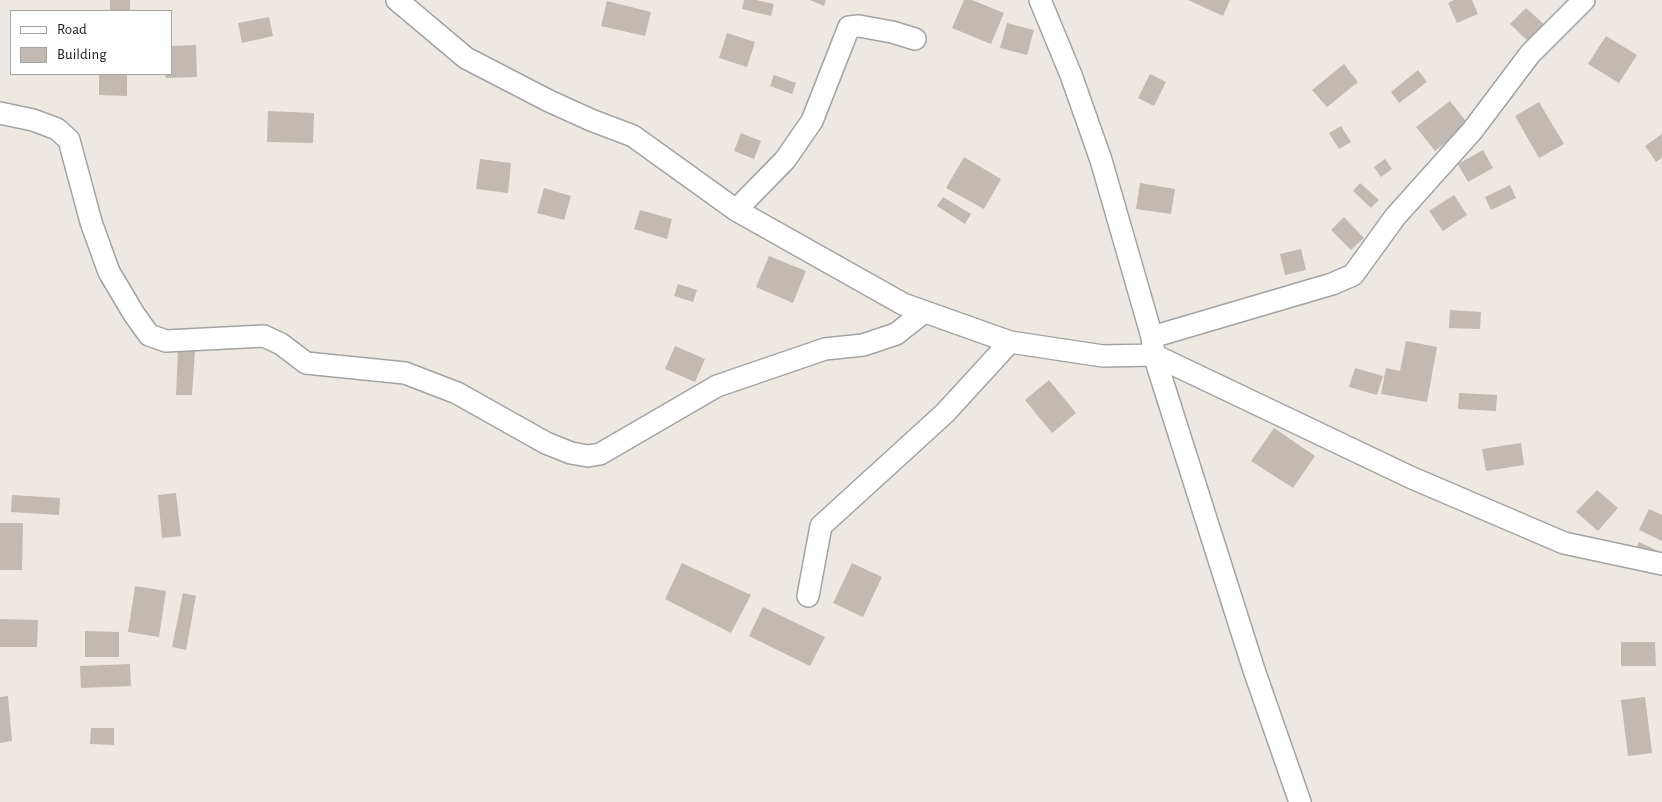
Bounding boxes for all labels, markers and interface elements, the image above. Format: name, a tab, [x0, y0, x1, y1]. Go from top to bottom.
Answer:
legend	[10, 10, 172, 75]
text: Road	[57, 22, 87, 37]
text: Building	[57, 47, 107, 62]

